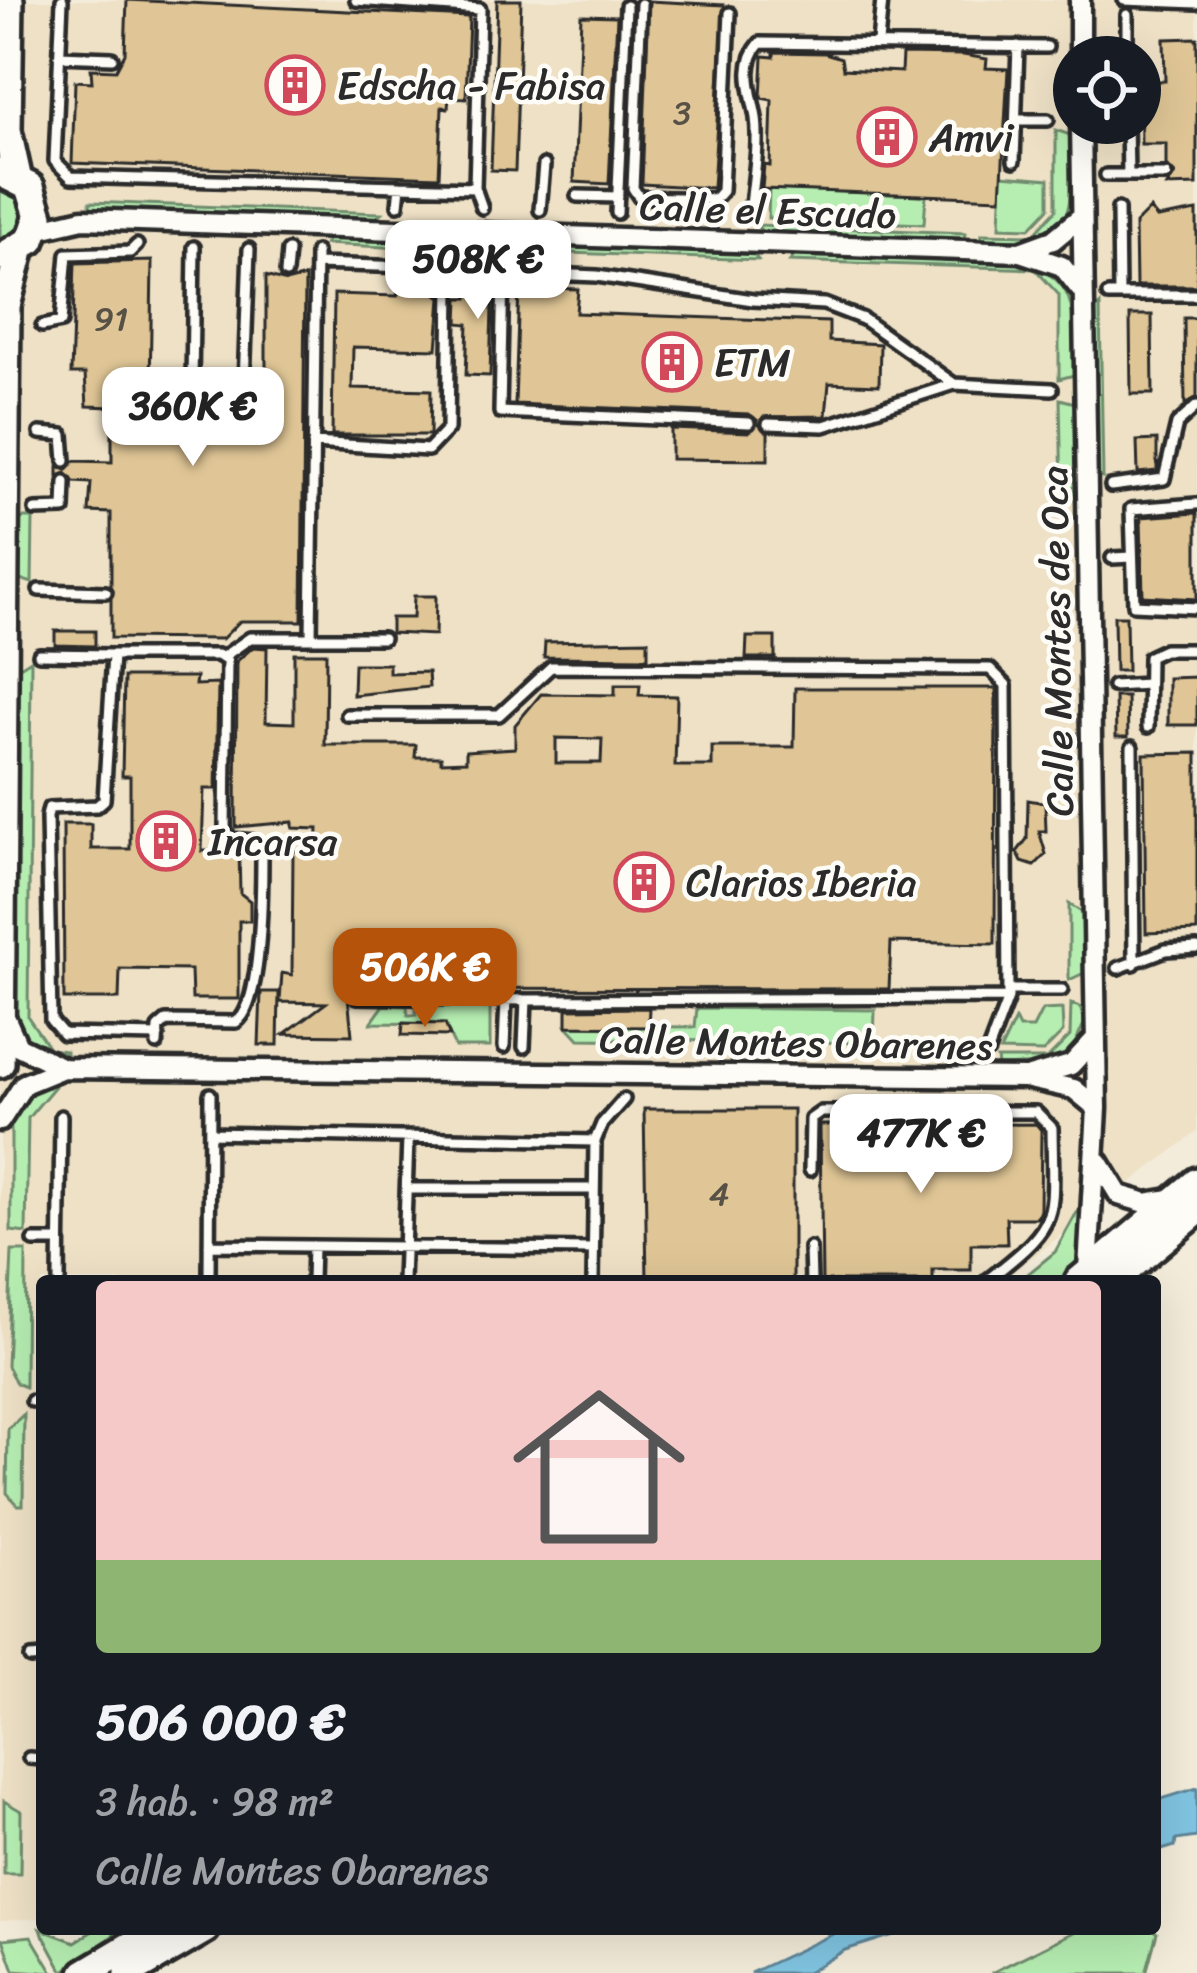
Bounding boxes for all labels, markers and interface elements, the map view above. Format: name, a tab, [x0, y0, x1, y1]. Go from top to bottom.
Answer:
map controls	[1053, 36, 1161, 144]
button: locate	[1053, 36, 1161, 144]
place label: Edscha - Fabisa	[337, 51, 606, 120]
building icon: Edscha - Fabisa	[264, 54, 326, 116]
house number: 3	[673, 84, 691, 142]
place label: Amvi	[928, 103, 1015, 172]
building icon: Amvi	[856, 106, 918, 168]
street label: Calle el Escudo	[639, 172, 897, 249]
pin: 508K €	[380, 220, 576, 322]
text: 508K €	[412, 224, 544, 293]
house number: 91	[94, 290, 128, 348]
place label: ETM	[714, 328, 791, 397]
building icon: ETM	[641, 331, 703, 393]
pin: 360K €	[95, 367, 291, 469]
text: 360K €	[129, 371, 257, 440]
street label: Calle Montes de Oca	[1019, 465, 1094, 817]
place label: Incarsa	[207, 807, 337, 876]
building icon: Incarsa	[135, 810, 197, 872]
place label: Clarios Iberia	[686, 848, 917, 917]
building icon: Clarios Iberia	[613, 851, 675, 913]
pin: 506K €	[327, 928, 523, 1030]
text: 506K €	[360, 932, 490, 1001]
street label: Calle Montes Obarenes	[599, 1005, 993, 1080]
pin: 477K €	[823, 1094, 1019, 1196]
text: 477K €	[857, 1098, 985, 1167]
house number: 4	[709, 1165, 729, 1223]
icon: home	[491, 1359, 707, 1575]
text: 506 000 €	[96, 1677, 345, 1767]
text: 3 hab. · 98 m²	[96, 1767, 334, 1836]
text: Calle Montes Obarenes	[96, 1836, 489, 1905]

